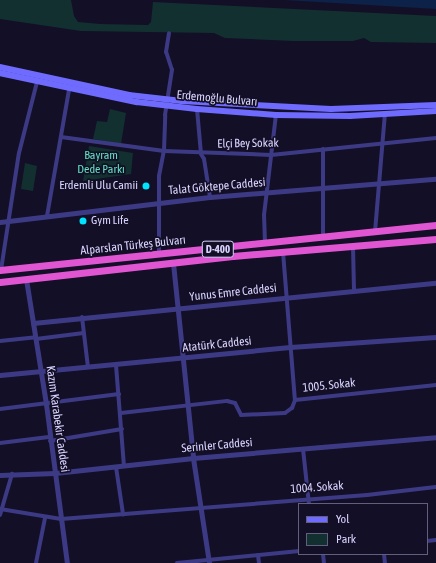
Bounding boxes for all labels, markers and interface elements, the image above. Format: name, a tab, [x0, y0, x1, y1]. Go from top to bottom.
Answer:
street label: Erdemoğlu Bulvarı	[176, 88, 258, 110]
street label: Elçi Bey Sokak	[217, 136, 279, 152]
park label: Bayram Dede Parkı	[77, 149, 125, 177]
street label: Talat Göktepe Caddesi	[168, 176, 266, 198]
place label: Erdemli Ulu Camii	[59, 179, 138, 193]
marker: Erdemli Ulu Camii	[141, 181, 151, 191]
place label: Gym Life	[91, 214, 129, 228]
marker: Gym Life	[78, 216, 88, 226]
street label: Alparslan Türkeş Bulvarı	[80, 233, 186, 259]
road number: D-400	[201, 240, 235, 258]
street label: Yunus Emre Caddesi	[189, 281, 277, 305]
street label: Atatürk Caddesi	[182, 334, 252, 356]
street label: Kazım Karabekir Caddesi	[42, 365, 72, 473]
street label: 1005. Sokak	[302, 376, 356, 396]
street label: Serinler Caddesi	[181, 436, 253, 456]
street label: 1004. Sokak	[290, 479, 344, 497]
legend	[298, 503, 428, 555]
text: Yol	[336, 512, 349, 526]
text: Park	[336, 532, 356, 546]

